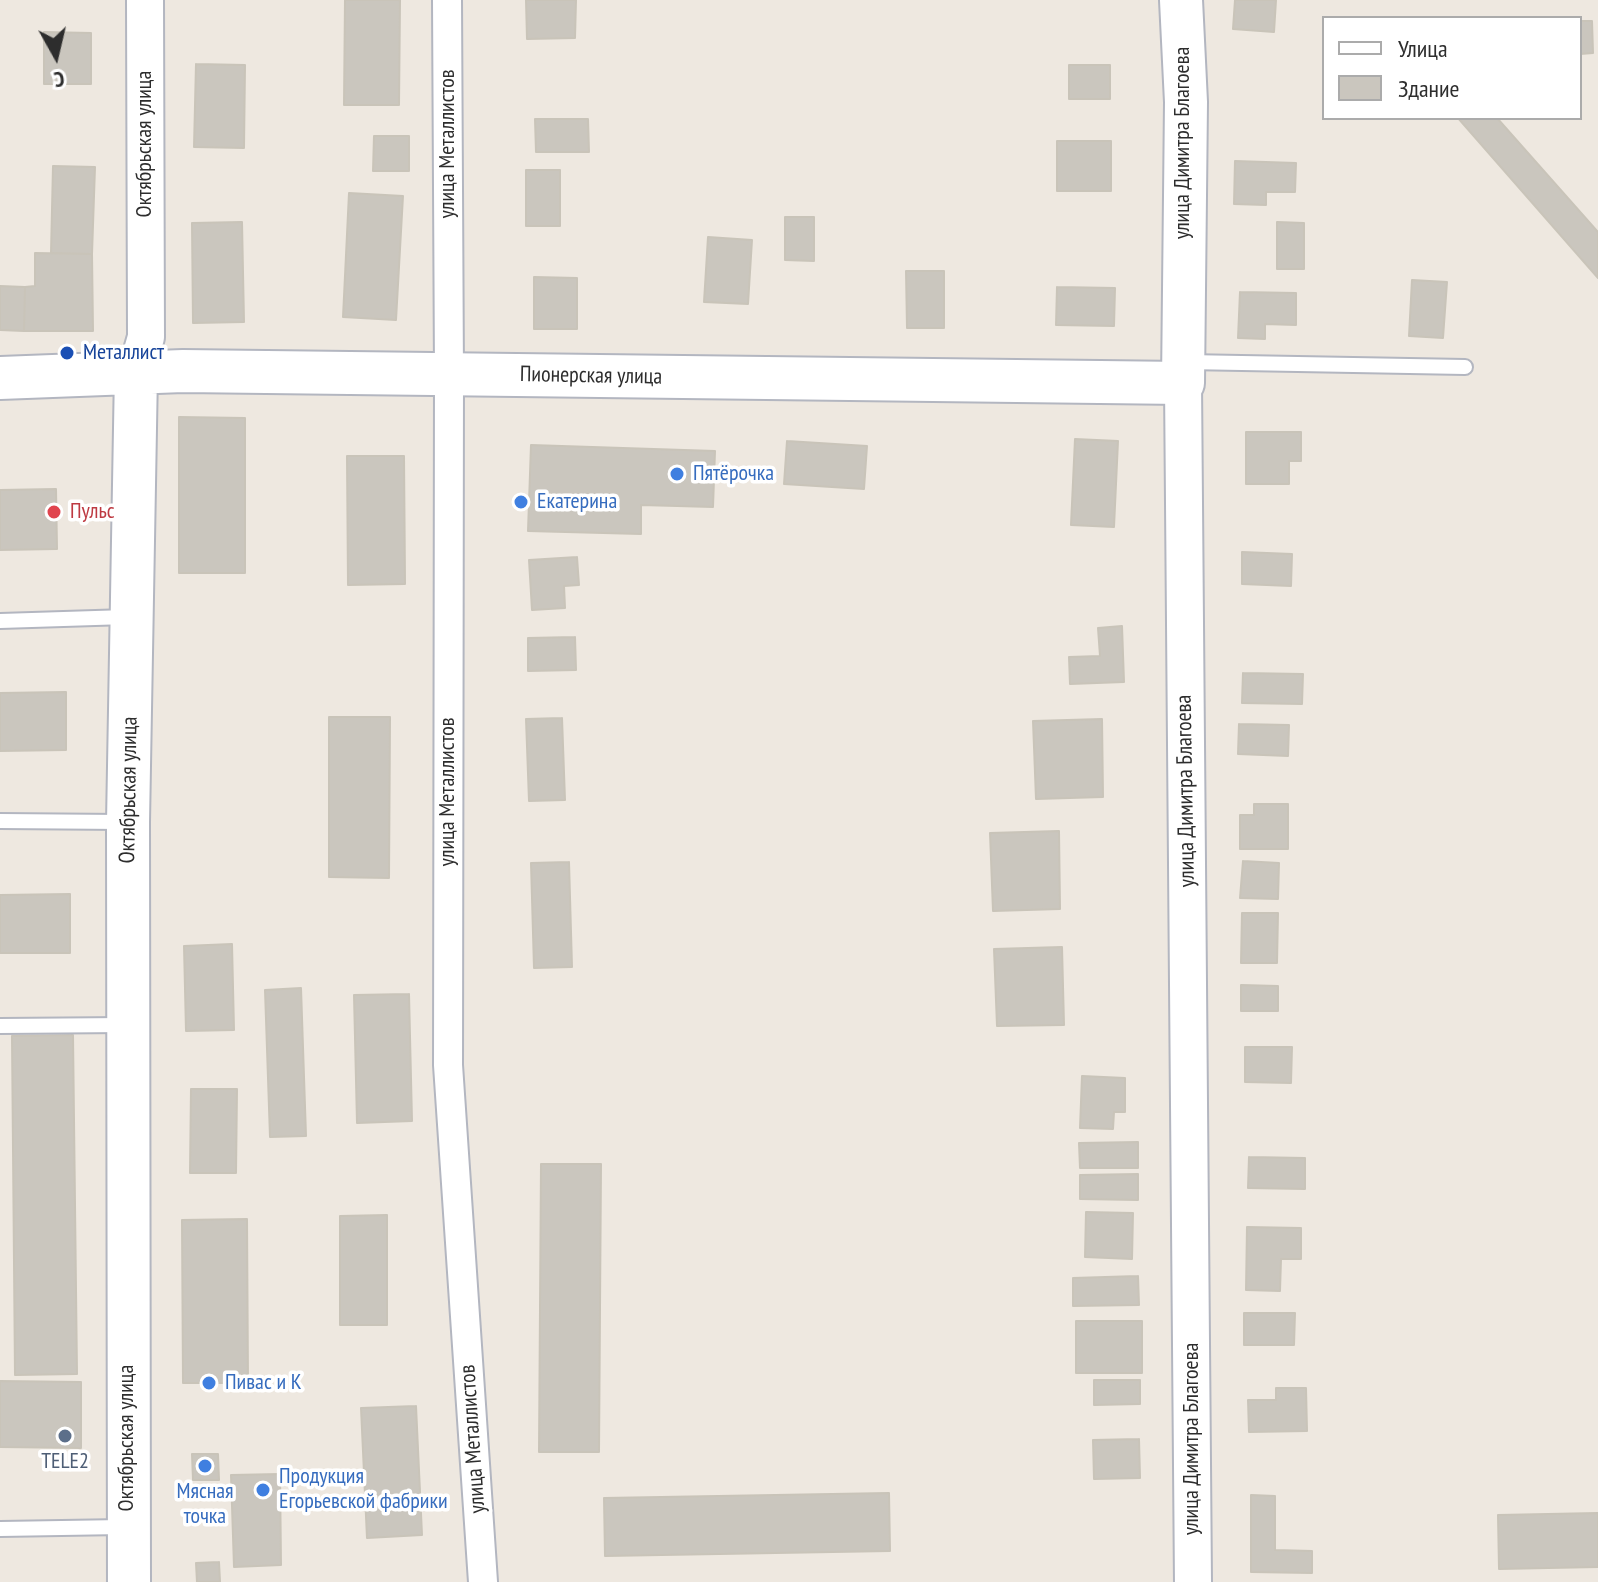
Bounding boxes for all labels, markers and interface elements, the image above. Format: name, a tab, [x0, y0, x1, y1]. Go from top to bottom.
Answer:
north arrow	[16, 16, 96, 96]
legend	[1322, 16, 1582, 120]
text: Улица	[1398, 33, 1448, 64]
street label: улица Димитра Благоева	[1170, 47, 1196, 239]
text: С	[52, 65, 66, 94]
street label: улица Металлистов	[435, 69, 461, 219]
street label: Октябрьская улица	[132, 71, 158, 217]
text: Здание	[1398, 73, 1459, 104]
place label: Металлист	[83, 340, 164, 366]
marker: Металлист	[58, 344, 76, 362]
street label: Пионерская улица	[520, 362, 662, 390]
place label: Пятёрочка	[693, 461, 774, 487]
marker: Пятёрочка	[668, 465, 686, 483]
place label: Екатерина	[537, 489, 617, 515]
marker: Екатерина	[512, 493, 530, 511]
place label: Пульс	[70, 499, 114, 525]
marker: Пульс	[45, 503, 63, 521]
street label: улица Димитра Благоева	[1171, 694, 1201, 888]
street label: Октябрьская улица	[115, 716, 143, 864]
street label: улица Металлистов	[435, 717, 461, 867]
street label: улица Димитра Благоева	[1179, 1343, 1205, 1535]
street label: улица Металлистов	[455, 1364, 491, 1514]
street label: Октябрьская улица	[114, 1365, 140, 1511]
place label: Пивас и К	[225, 1370, 302, 1396]
marker: Пивас и К	[200, 1374, 218, 1392]
marker: TELE2	[56, 1427, 74, 1445]
place label: TELE2	[41, 1449, 89, 1475]
marker: Мясная точка	[196, 1457, 214, 1475]
place label: Продукция Егорьевской фабрики	[279, 1464, 448, 1516]
place label: Мясная точка	[176, 1479, 234, 1530]
marker: Продукция Егорьевской фабрики	[254, 1481, 272, 1499]

